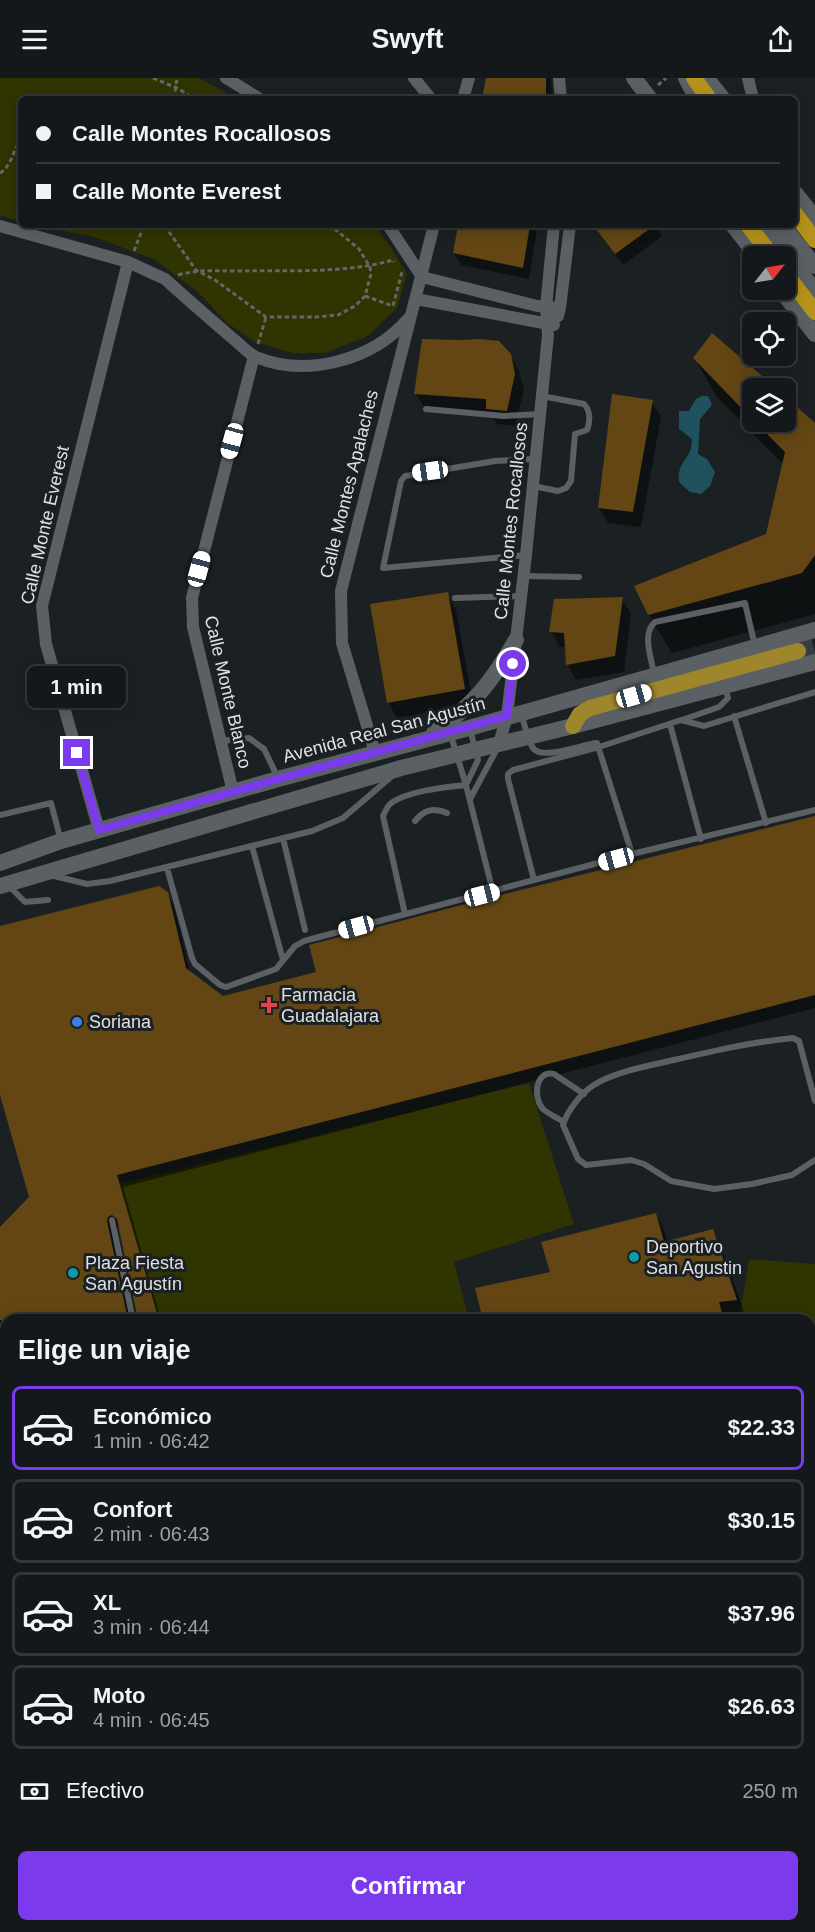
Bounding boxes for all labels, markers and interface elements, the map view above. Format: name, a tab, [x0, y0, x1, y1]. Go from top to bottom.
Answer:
icon: menu	[18, 23, 51, 56]
icon: share	[764, 23, 797, 56]
text: Swyft	[371, 24, 444, 54]
text: Calle Montes Rocallosos	[72, 121, 331, 146]
text: Calle Monte Everest	[72, 179, 281, 204]
north arrow	[742, 246, 796, 300]
map controls	[742, 246, 796, 432]
button: locate	[742, 312, 796, 366]
button: layers	[742, 378, 796, 432]
street label: Calle Montes Apalaches	[316, 388, 382, 580]
car	[219, 421, 245, 461]
street label: Calle Montes Rocallosos	[491, 421, 531, 621]
street label: Calle Monte Everest	[17, 444, 73, 606]
car	[411, 460, 449, 482]
car	[186, 549, 212, 589]
street label: Calle Monte Blanco	[201, 614, 255, 770]
route start	[499, 650, 526, 677]
callout: 1 min	[28, 666, 127, 708]
text: 1 min	[50, 676, 103, 698]
car	[614, 682, 654, 710]
street label: Avenida Real San Agustín	[281, 693, 487, 767]
route end	[63, 739, 90, 766]
car	[596, 846, 636, 872]
car	[462, 882, 502, 908]
car	[336, 914, 376, 940]
place label: Farmacia Guadalajara	[281, 985, 380, 1026]
marker: Farmacia Guadalajara	[262, 998, 276, 1012]
place label: Soriana	[89, 1012, 152, 1032]
marker: Soriana	[70, 1015, 84, 1029]
place label: Deportivo San Agustin	[646, 1237, 742, 1278]
marker: Deportivo San Agustin	[627, 1250, 641, 1264]
place label: Plaza Fiesta San Agustín	[85, 1253, 185, 1294]
marker: Plaza Fiesta San Agustín	[66, 1266, 80, 1280]
text: Elige un viaje	[18, 1335, 191, 1365]
icon: car	[21, 1401, 75, 1455]
text: Económico	[93, 1404, 212, 1429]
text: $22.33	[728, 1415, 795, 1440]
text: 1 min · 06:42	[93, 1430, 210, 1452]
icon: car	[21, 1494, 75, 1548]
text: Confort	[93, 1497, 172, 1522]
text: $30.15	[728, 1508, 795, 1533]
text: 2 min · 06:43	[93, 1523, 210, 1545]
icon: car	[21, 1587, 75, 1641]
text: XL	[93, 1590, 121, 1615]
text: $37.96	[728, 1601, 795, 1626]
text: 3 min · 06:44	[93, 1616, 210, 1638]
icon: car	[21, 1680, 75, 1734]
text: Moto	[93, 1683, 146, 1708]
text: $26.63	[728, 1694, 795, 1719]
text: 4 min · 06:45	[93, 1709, 210, 1731]
icon: cash	[18, 1775, 51, 1808]
text: Efectivo	[66, 1778, 144, 1803]
text: 250 m	[742, 1780, 798, 1802]
button: Confirmar	[18, 1851, 798, 1920]

